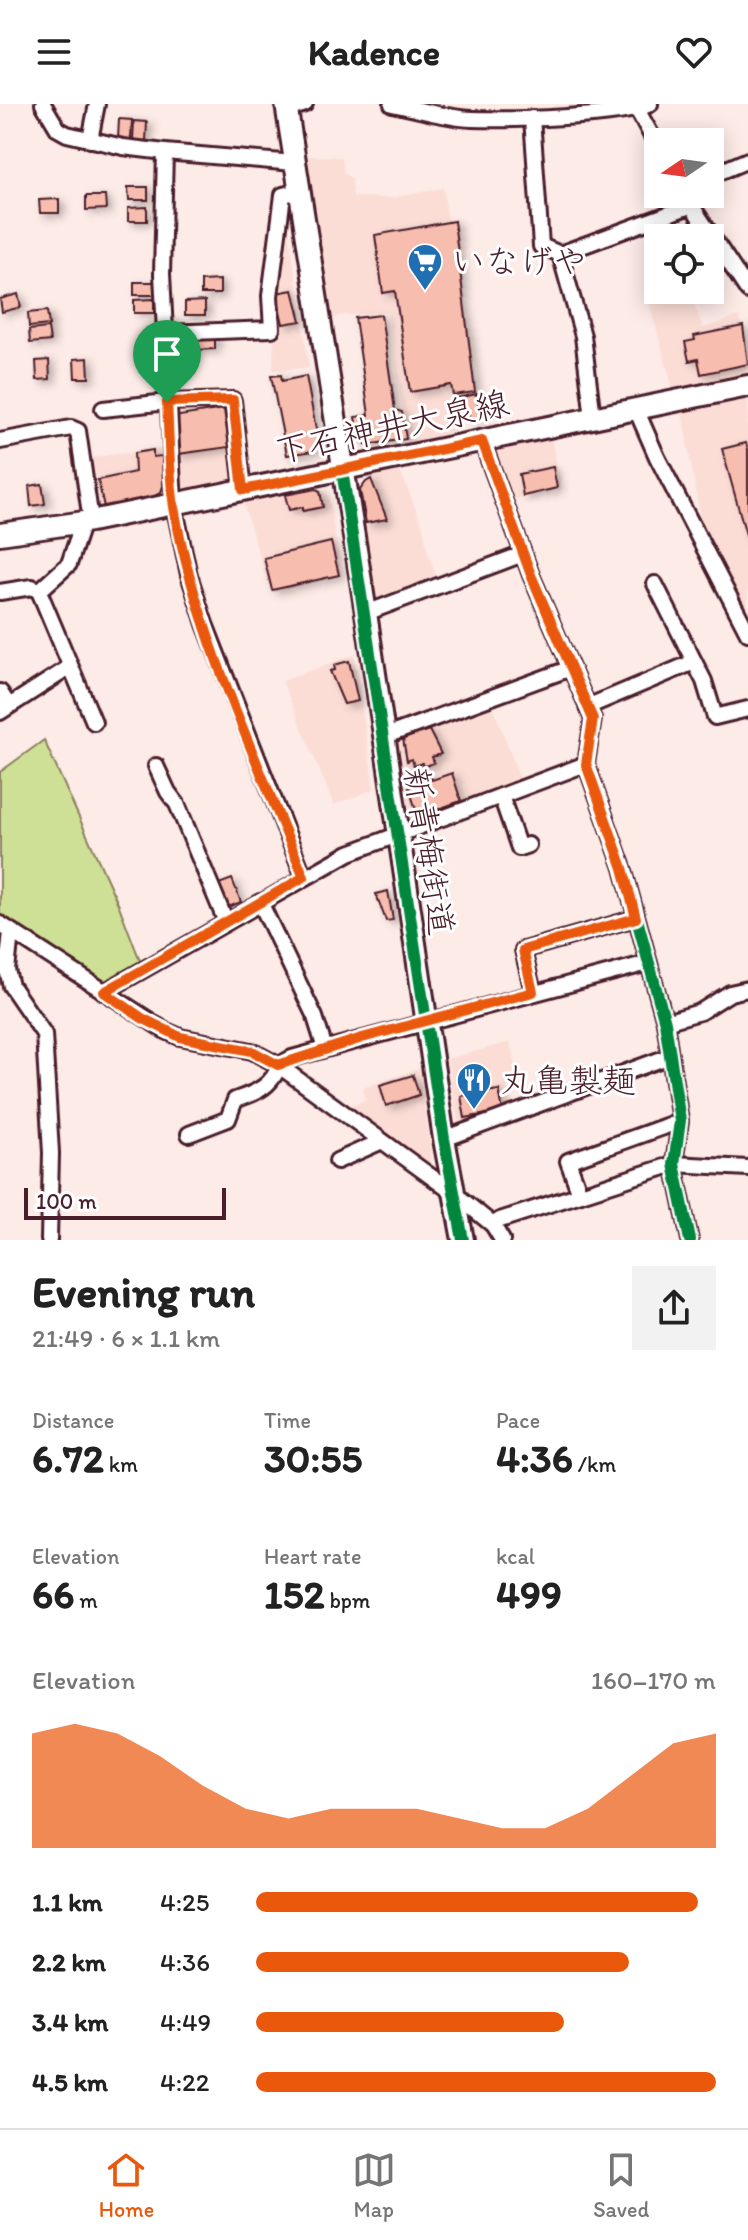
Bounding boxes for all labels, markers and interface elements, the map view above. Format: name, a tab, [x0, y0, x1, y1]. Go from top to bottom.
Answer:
icon: menu	[32, 30, 76, 74]
icon: heart	[672, 30, 716, 74]
text: Kadence	[308, 31, 440, 74]
north arrow	[644, 128, 724, 208]
map controls	[644, 128, 724, 304]
button: locate	[644, 224, 724, 304]
place label: いなげや	[451, 241, 587, 282]
supermarket icon: いなげや	[406, 242, 444, 292]
pin	[133, 320, 201, 402]
icon: arrive	[145, 332, 189, 376]
street label: 下石神井大泉線	[271, 382, 513, 472]
street label: 新青梅街道	[395, 764, 463, 938]
place label: 丸亀製麺	[500, 1060, 636, 1101]
restaurant icon: 丸亀製麺	[455, 1061, 493, 1111]
scale bar	[24, 1184, 226, 1220]
text: 100 m	[36, 1188, 97, 1215]
text: Evening run	[32, 1265, 255, 1318]
button: share	[632, 1266, 716, 1350]
text: 21:49 · 6 × 1.1 km	[32, 1322, 220, 1354]
text: Distance	[32, 1407, 114, 1434]
text: Time	[264, 1407, 311, 1434]
text: Pace	[496, 1407, 540, 1434]
text: 6.72	[32, 1434, 104, 1482]
text: 30:55	[264, 1434, 362, 1482]
text: 4:36	[496, 1434, 573, 1482]
text: km	[104, 1451, 138, 1478]
text: /km	[573, 1451, 616, 1478]
text: Elevation	[32, 1543, 119, 1570]
text: Heart rate	[264, 1543, 361, 1570]
text: kcal	[496, 1543, 535, 1570]
text: 66	[32, 1570, 74, 1618]
text: 152	[264, 1570, 325, 1618]
text: 499	[496, 1570, 562, 1618]
text: m	[74, 1587, 98, 1614]
text: bpm	[325, 1587, 370, 1614]
text: Elevation	[32, 1664, 135, 1696]
text: 160–170 m	[591, 1664, 716, 1696]
text: 1.1 km	[32, 1886, 103, 1918]
text: 4:25	[160, 1886, 209, 1918]
text: 2.2 km	[32, 1946, 106, 1978]
text: 4:36	[160, 1946, 210, 1978]
text: 3.4 km	[32, 2006, 108, 2038]
text: 4:49	[160, 2006, 211, 2038]
text: 4.5 km	[32, 2066, 108, 2098]
text: 4:22	[160, 2066, 209, 2098]
tab: Home	[99, 2148, 154, 2223]
tab: Map	[352, 2148, 396, 2223]
tab: Saved	[593, 2148, 649, 2223]

